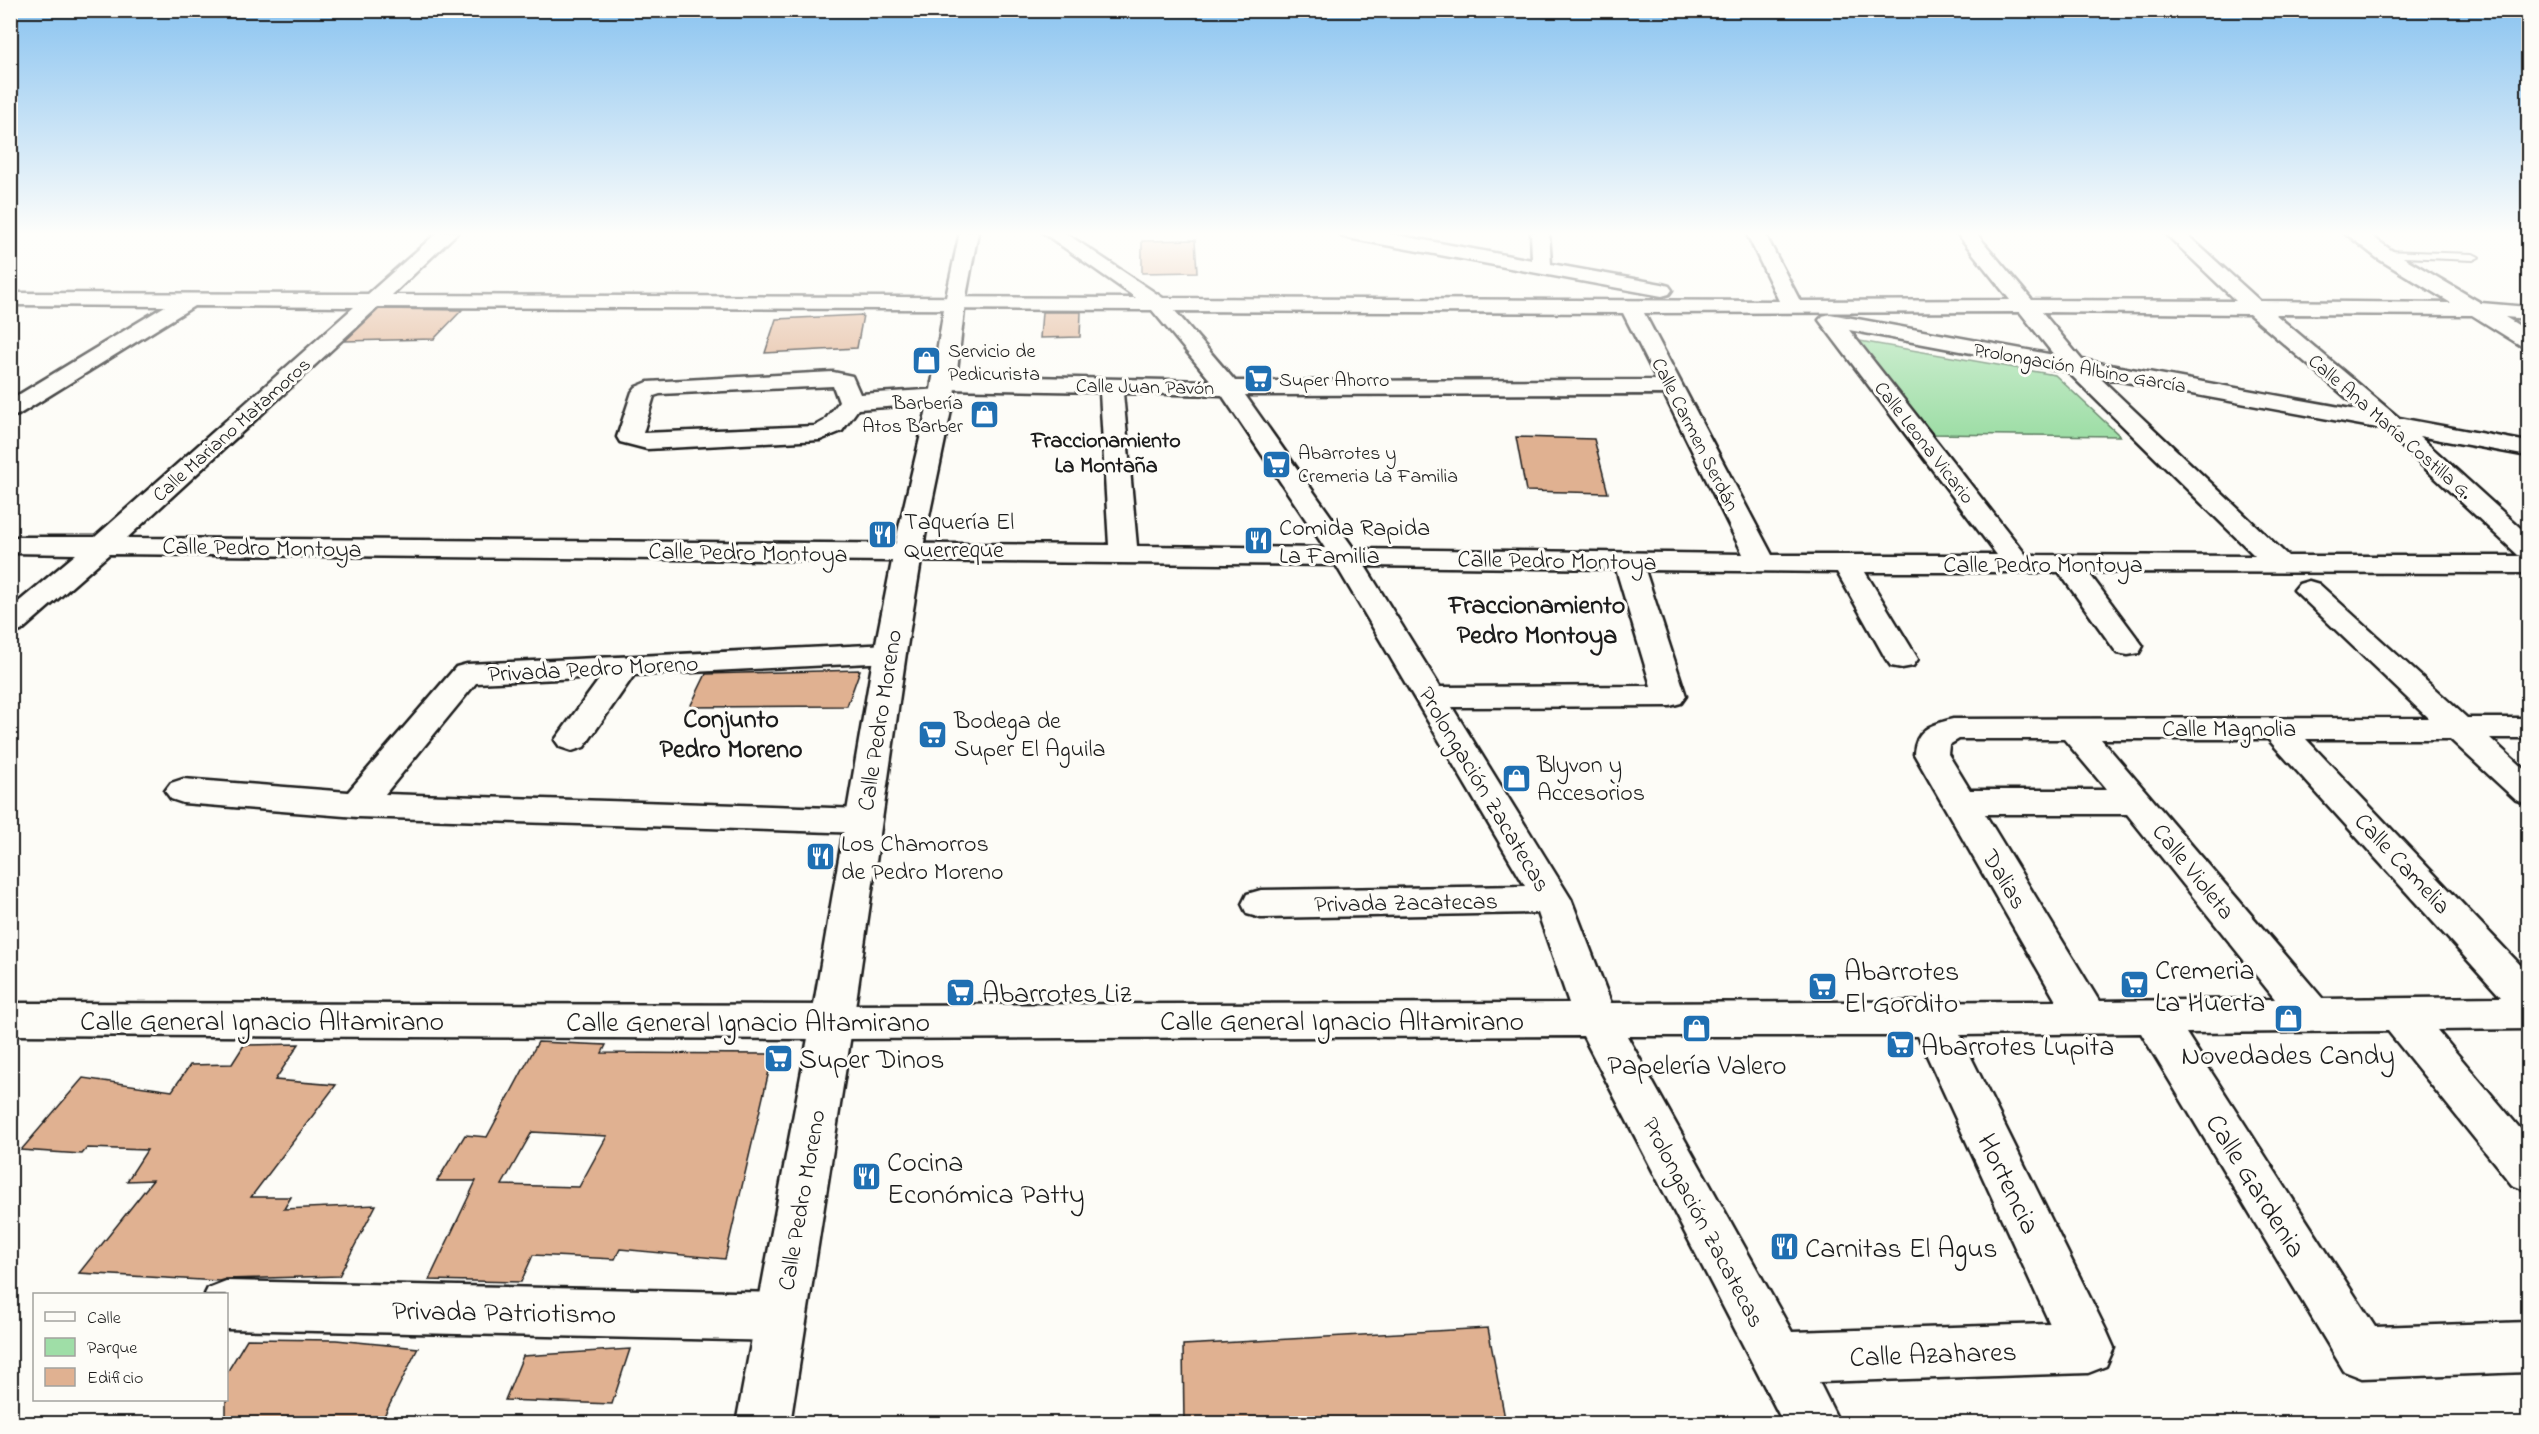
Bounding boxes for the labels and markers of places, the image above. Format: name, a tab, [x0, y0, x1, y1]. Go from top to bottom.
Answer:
place label: Servicio de Pedicurista	[948, 338, 1040, 390]
shop icon: Servicio de Pedicurista	[911, 345, 943, 377]
supermarket icon: Super Ahorro	[1242, 363, 1274, 395]
place label: Super Ahorro	[1279, 367, 1389, 396]
place label: Barbería Atos Barber	[862, 390, 964, 442]
shop icon: Barbería Atos Barber	[968, 398, 1000, 430]
place label: Abarrotes y Cremeria La Familia	[1298, 440, 1458, 492]
supermarket icon: Abarrotes y Cremeria La Familia	[1261, 448, 1293, 480]
place label: Taquería El Querreque	[904, 506, 1014, 569]
place label: Comida Rapida La Familia	[1279, 512, 1430, 575]
restaurant icon: Taquería El Querreque	[867, 519, 899, 551]
restaurant icon: Comida Rapida La Familia	[1242, 525, 1274, 557]
place label: Bodega de Super El Aguila	[953, 705, 1105, 768]
supermarket icon: Bodega de Super El Aguila	[917, 718, 949, 750]
place label: Blyvon y Accesorios	[1536, 749, 1645, 812]
shop icon: Blyvon y Accesorios	[1500, 762, 1532, 794]
place label: Los Chamorros de Pedro Moreno	[841, 828, 1003, 891]
restaurant icon: Los Chamorros de Pedro Moreno	[804, 841, 836, 873]
place label: Cremeria La Huerta	[2155, 952, 2265, 1025]
place label: Abarrotes El Gordito	[1844, 953, 1959, 1026]
supermarket icon: Cremeria La Huerta	[2118, 969, 2150, 1001]
supermarket icon: Abarrotes El Gordito	[1807, 970, 1839, 1002]
place label: Abarrotes Liz	[982, 975, 1132, 1016]
supermarket icon: Abarrotes Liz	[945, 976, 977, 1008]
shop icon: Novedades Candy	[2272, 1002, 2304, 1034]
shop icon: Papelería Valero	[1681, 1012, 1713, 1044]
place label: Abarrotes Lupita	[1921, 1028, 2114, 1069]
supermarket icon: Abarrotes Lupita	[1884, 1029, 1916, 1061]
place label: Novedades Candy	[2181, 1037, 2395, 1078]
place label: Super Dinos	[799, 1041, 945, 1082]
supermarket icon: Super Dinos	[762, 1042, 794, 1074]
place label: Papelería Valero	[1607, 1047, 1787, 1088]
place label: Cocina Económica Patty	[887, 1144, 1085, 1217]
restaurant icon: Cocina Económica Patty	[850, 1161, 882, 1193]
place label: Carnitas El Agus	[1805, 1230, 1998, 1271]
restaurant icon: Carnitas El Agus	[1768, 1231, 1800, 1263]

